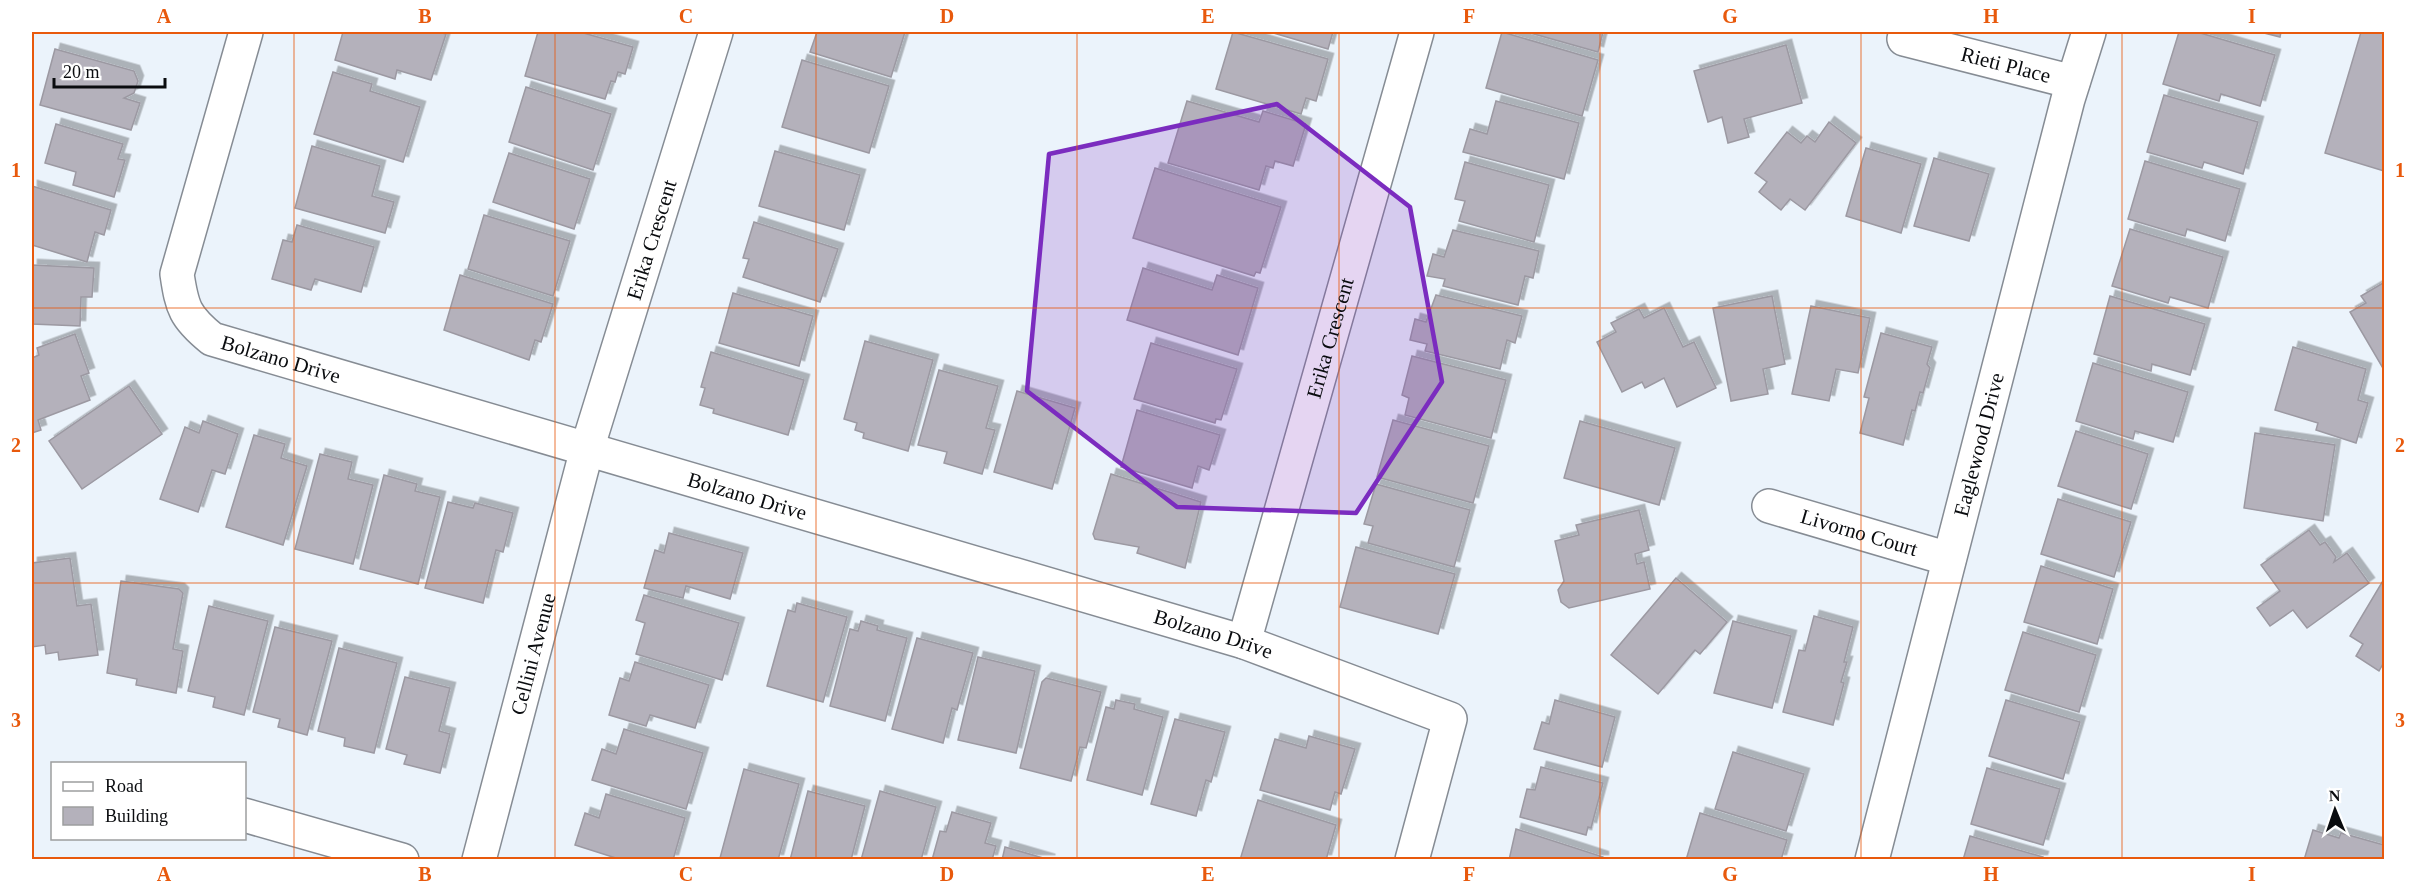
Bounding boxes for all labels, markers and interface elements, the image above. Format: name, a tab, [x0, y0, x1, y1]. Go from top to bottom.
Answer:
text: A	[157, 5, 172, 27]
text: B	[418, 5, 432, 27]
text: C	[679, 5, 693, 27]
text: D	[940, 5, 954, 27]
text: E	[1201, 5, 1215, 27]
text: F	[1463, 5, 1475, 27]
text: G	[1722, 5, 1738, 27]
text: H	[1983, 5, 1999, 27]
text: I	[2248, 5, 2256, 27]
street label: Rieti Place	[1958, 42, 2053, 88]
scale bar	[54, 51, 165, 89]
text: 20 m	[63, 62, 100, 82]
text: 1	[11, 159, 21, 181]
text: 1	[2395, 159, 2405, 181]
street label: Erika Crescent	[622, 177, 682, 303]
street label: Erika Crescent	[1302, 275, 1359, 401]
street label: Bolzano Drive	[218, 330, 343, 388]
street label: Eaglewood Drive	[1949, 370, 2009, 519]
text: 2	[11, 434, 21, 456]
text: 2	[2395, 434, 2405, 456]
street label: Bolzano Drive	[685, 467, 810, 525]
street label: Livorno Court	[1798, 504, 1921, 561]
street label: Cellini Avenue	[506, 590, 561, 718]
street label: Bolzano Drive	[1151, 604, 1276, 664]
text: 3	[11, 709, 21, 731]
text: 3	[2395, 709, 2405, 731]
legend	[51, 762, 246, 840]
text: Road	[105, 776, 143, 796]
north arrow	[2305, 780, 2365, 840]
text: N	[2328, 787, 2341, 804]
text: Building	[105, 806, 168, 826]
text: A	[157, 863, 172, 885]
text: B	[418, 863, 432, 885]
text: C	[679, 863, 693, 885]
text: D	[940, 863, 954, 885]
text: E	[1201, 863, 1215, 885]
text: F	[1463, 863, 1475, 885]
text: G	[1722, 863, 1738, 885]
text: H	[1983, 863, 1999, 885]
text: I	[2248, 863, 2256, 885]

